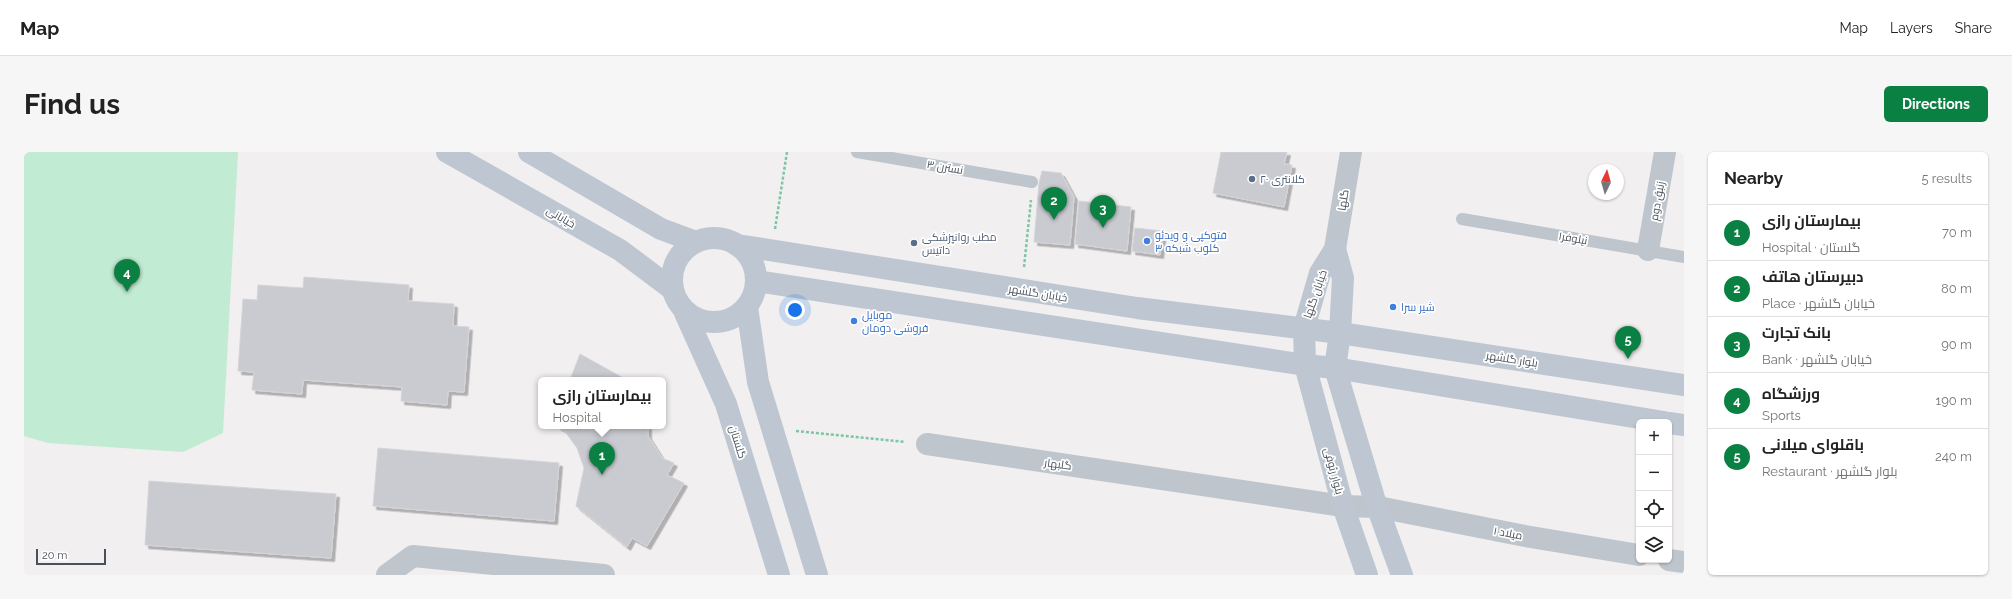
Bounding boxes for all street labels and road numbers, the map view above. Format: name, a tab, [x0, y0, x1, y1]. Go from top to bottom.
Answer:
street label: نسترن ٣	[926, 158, 964, 177]
street label: زنبق دوم	[1648, 180, 1668, 222]
street label: گلها	[1335, 189, 1352, 212]
street label: خیابانی	[544, 204, 578, 231]
street label: نیلوفر۱	[1557, 230, 1589, 247]
street label: خیابان گلها	[1301, 268, 1330, 320]
street label: خیابان گلشهر	[1006, 282, 1068, 305]
street label: بلوار گلشهر	[1484, 349, 1539, 370]
street label: گلستان	[726, 424, 749, 460]
street label: بلوار رئوفی	[1321, 446, 1346, 496]
street label: گلبهار	[1042, 456, 1072, 473]
street label: میلاد ۱	[1492, 524, 1523, 543]

